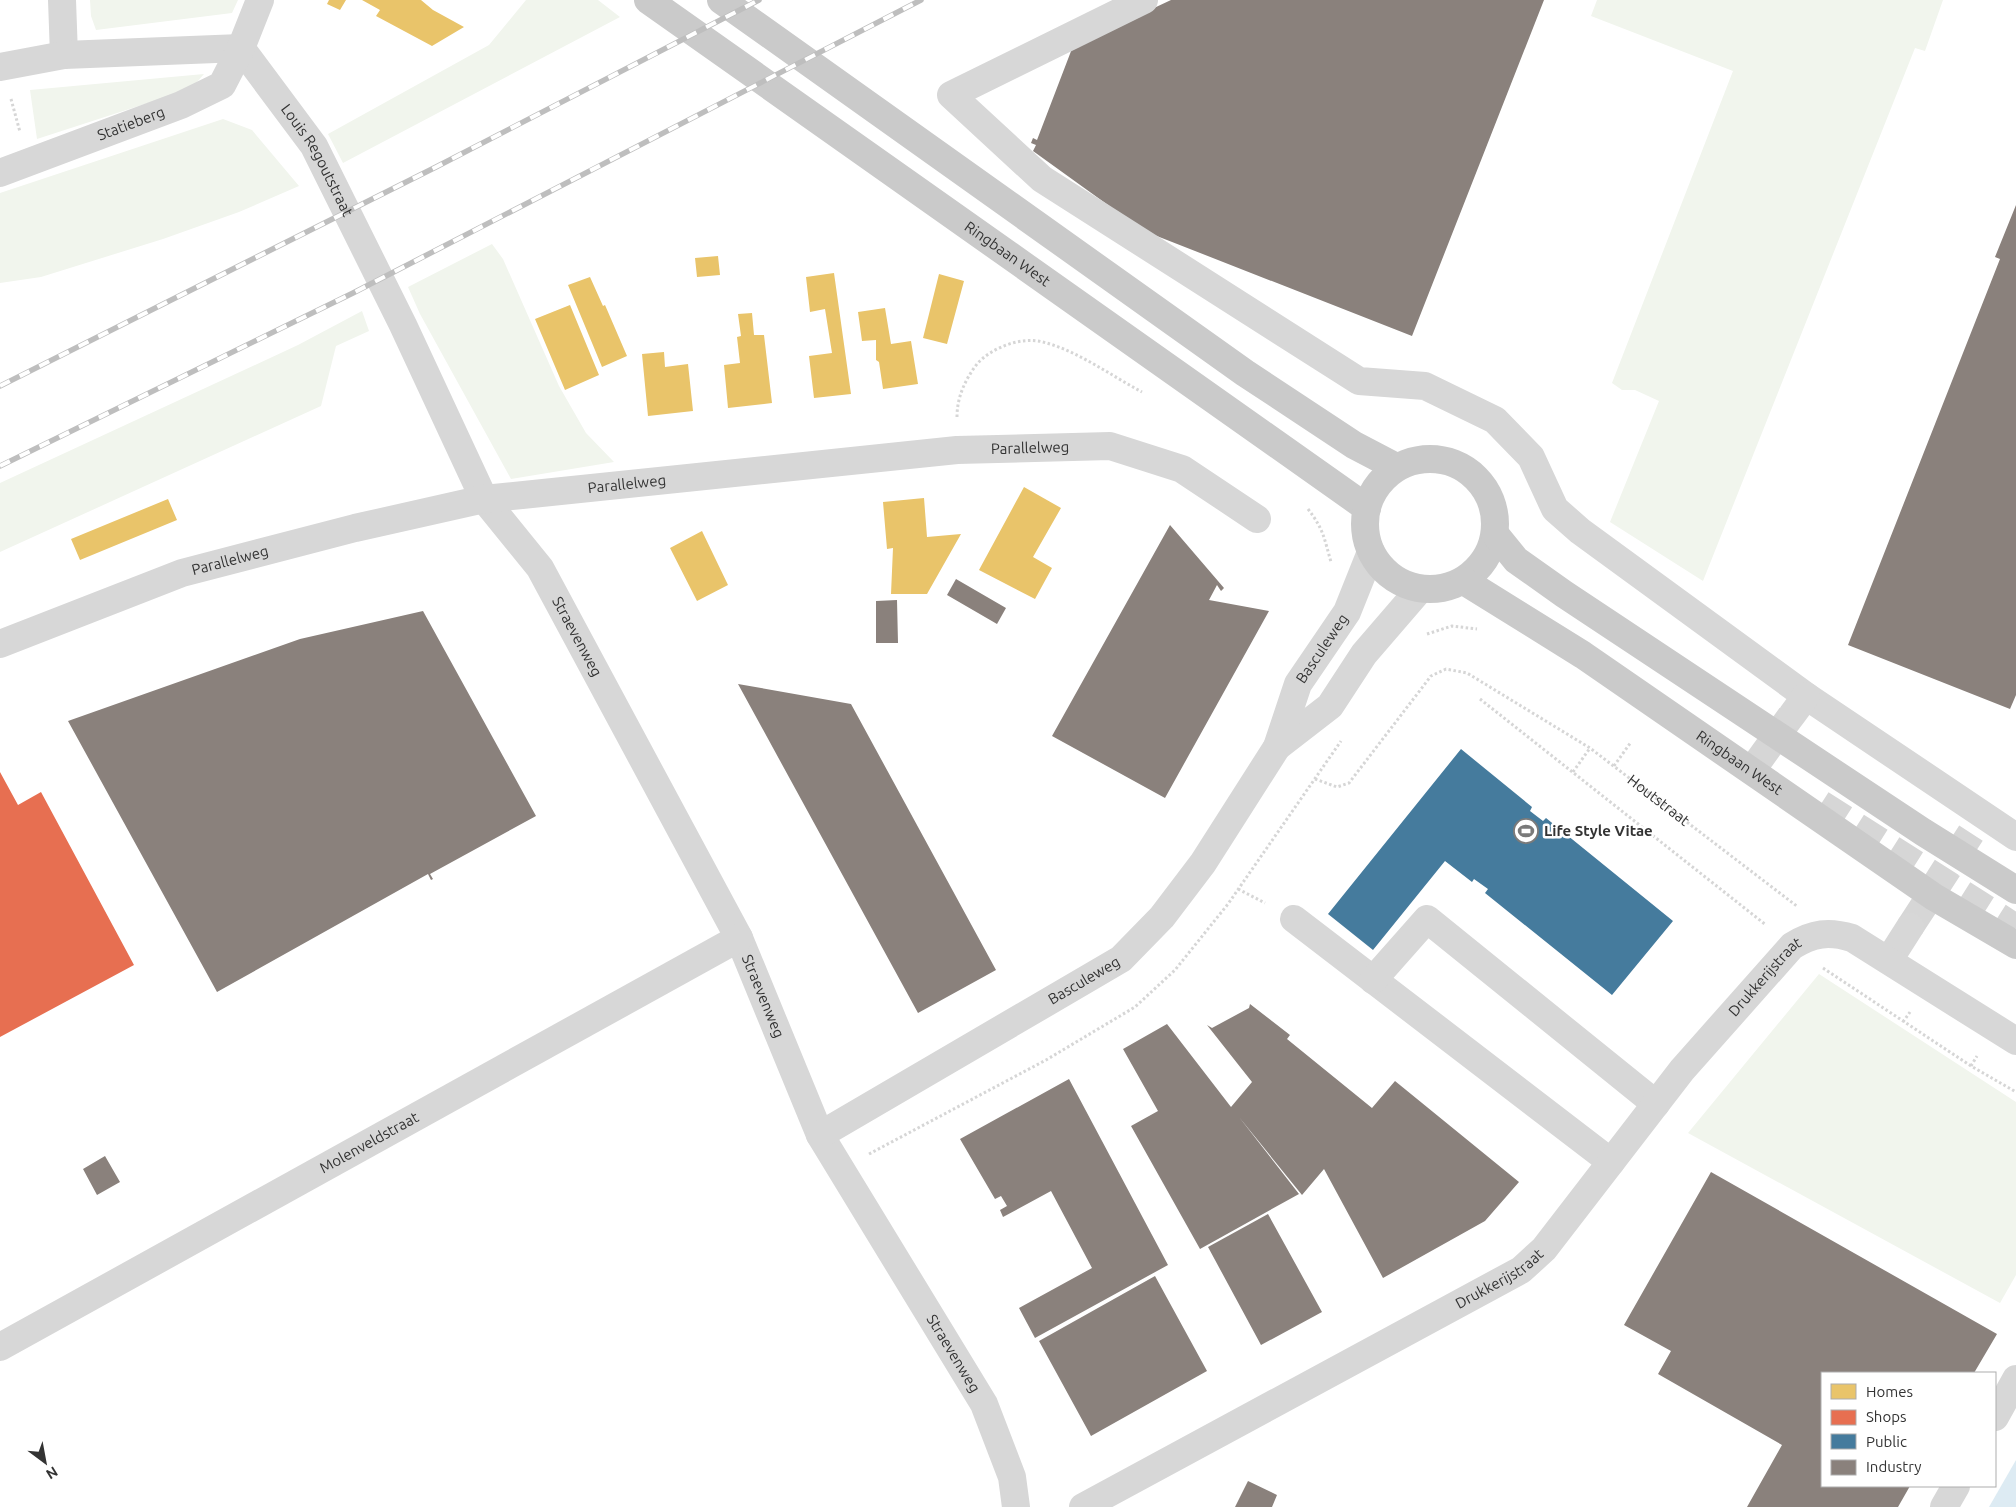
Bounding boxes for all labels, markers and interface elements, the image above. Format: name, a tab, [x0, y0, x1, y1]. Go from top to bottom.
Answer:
street label: Louis Regoutstraat	[278, 101, 357, 219]
street label: Statieberg	[95, 103, 167, 144]
street label: Ringbaan West	[962, 217, 1054, 290]
street label: Parallelweg	[991, 438, 1070, 457]
street label: Parallelweg	[587, 471, 667, 496]
street label: Parallelweg	[190, 542, 270, 578]
street label: Straevenweg	[549, 594, 606, 679]
street label: Basculeweg	[1292, 610, 1351, 686]
street label: Ringbaan West	[1693, 727, 1786, 798]
street label: Houtstraat	[1625, 771, 1693, 829]
sports icon: Life Style Vitae	[1513, 818, 1539, 844]
place label: Life Style Vitae	[1544, 822, 1653, 839]
street label: Drukkerijstraat	[1725, 933, 1804, 1020]
street label: Straevenweg	[739, 952, 788, 1040]
street label: Basculeweg	[1045, 953, 1123, 1008]
street label: Molenveldstraat	[317, 1108, 421, 1176]
street label: Drukkerijstraat	[1452, 1245, 1547, 1312]
street label: Straevenweg	[923, 1311, 984, 1395]
legend	[1821, 1372, 1996, 1487]
text: Homes	[1866, 1383, 1913, 1400]
text: Shops	[1866, 1408, 1907, 1425]
text: Public	[1866, 1433, 1907, 1450]
north arrow	[20, 1437, 70, 1487]
text: Industry	[1866, 1458, 1921, 1475]
text: N	[43, 1463, 61, 1483]

